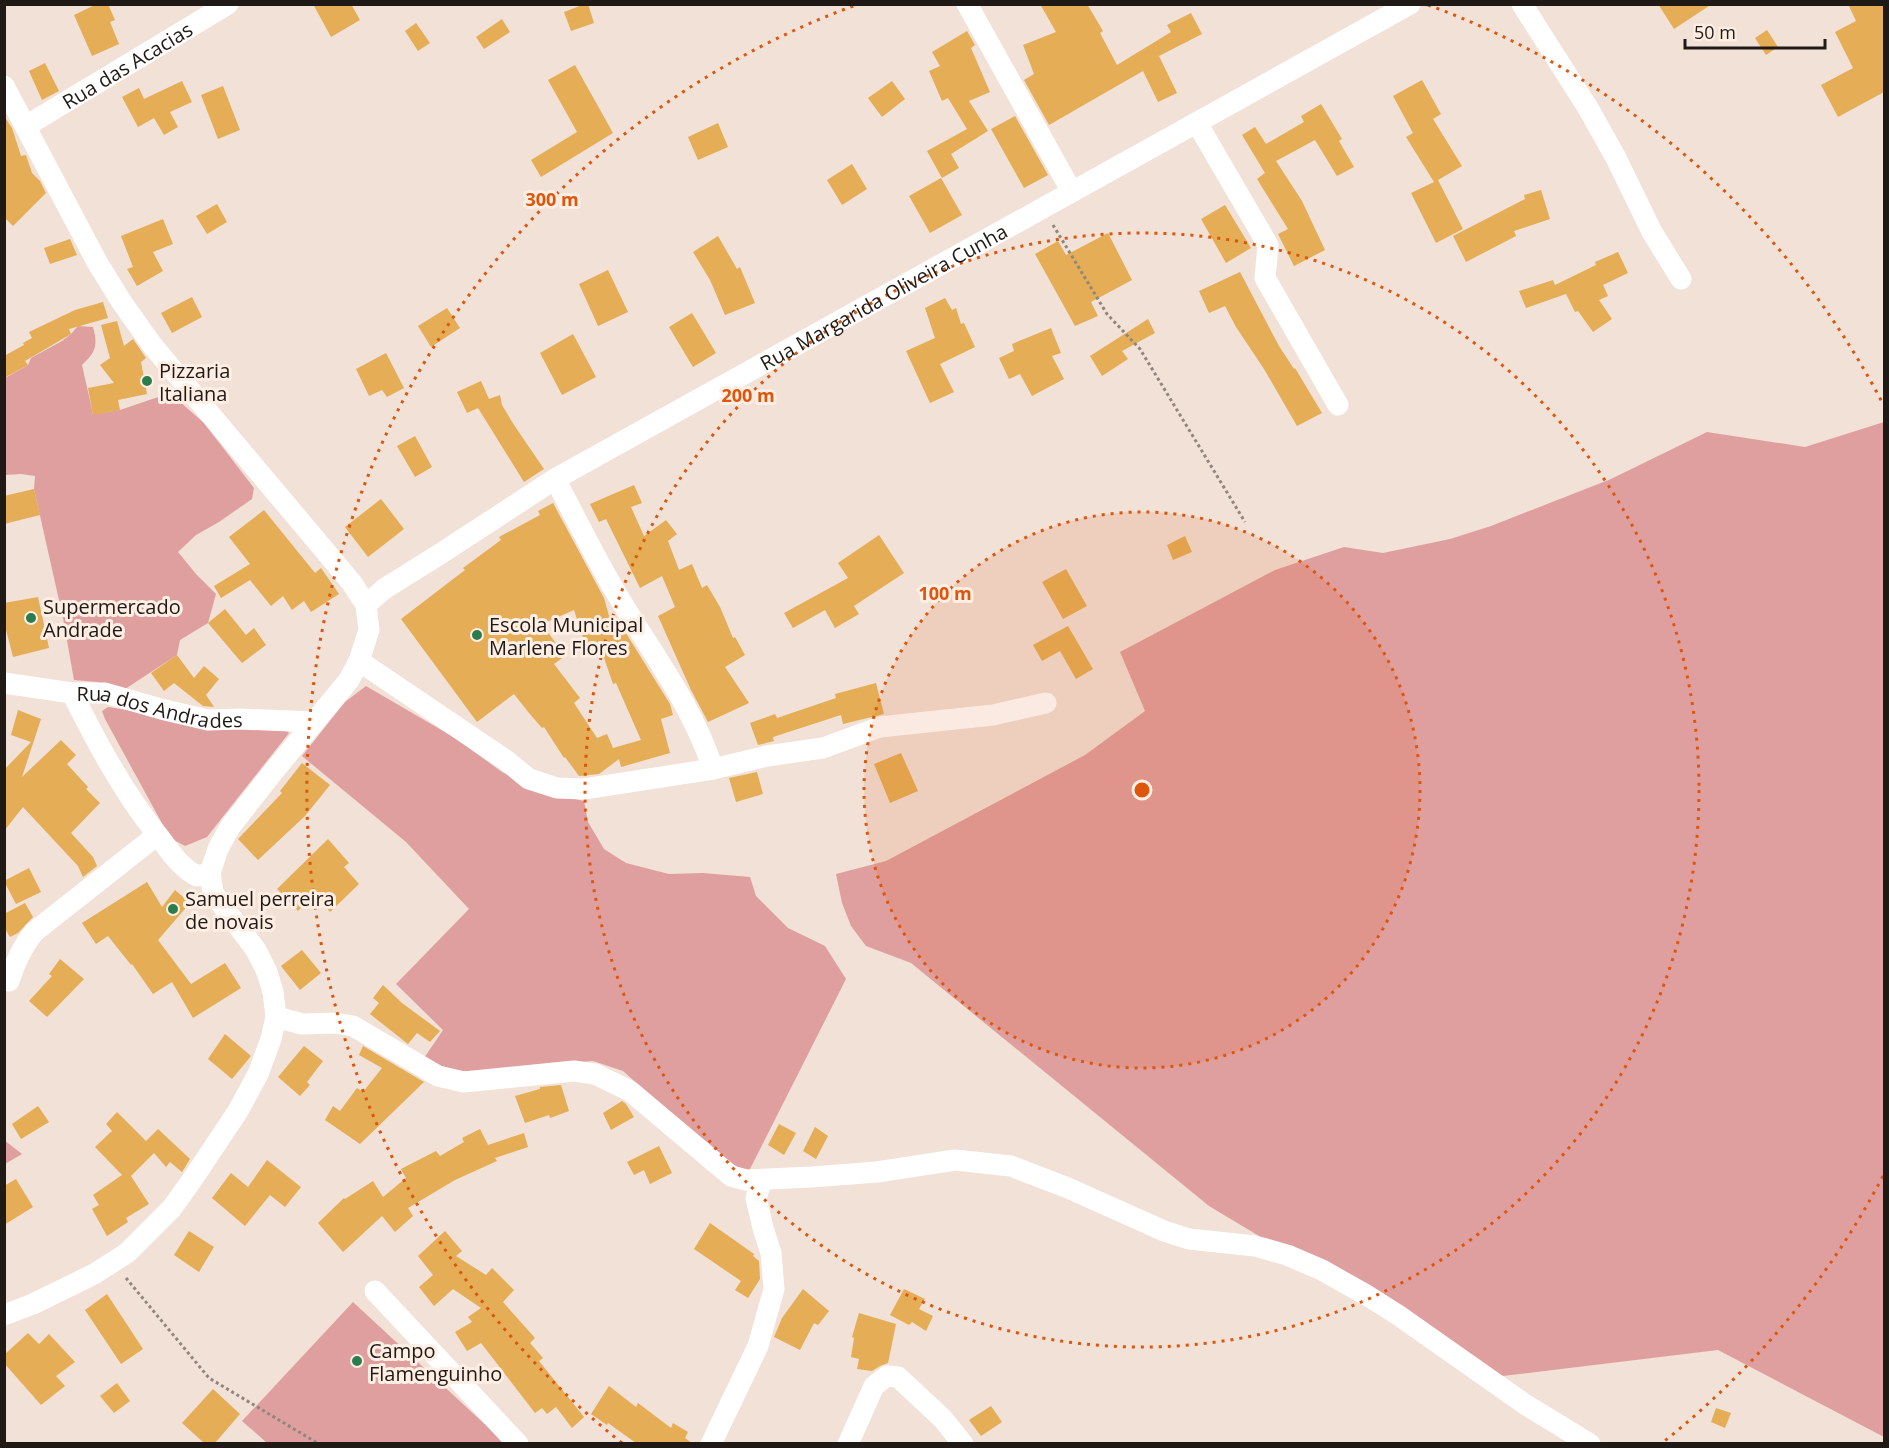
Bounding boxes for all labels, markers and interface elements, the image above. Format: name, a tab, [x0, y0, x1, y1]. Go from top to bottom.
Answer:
scale bar	[1685, 12, 1824, 50]
street label: Rua das Acacias	[57, 15, 197, 115]
text: 50 m	[1694, 20, 1736, 44]
text: 300 m	[525, 187, 579, 211]
street label: Rua Margarida Oliveira Cunha	[755, 217, 1012, 376]
place label: Pizzaria Italiana	[159, 357, 230, 407]
marker: Pizzaria Italiana	[140, 374, 154, 388]
text: 200 m	[721, 383, 775, 407]
text: 100 m	[918, 581, 972, 605]
place label: Supermercado Andrade	[43, 593, 181, 643]
marker: Supermercado Andrade	[24, 611, 38, 625]
place label: Escola Municipal Marlene Flores	[489, 611, 643, 661]
marker: Escola Municipal Marlene Flores	[470, 628, 484, 642]
street label: Rua dos Andrades	[77, 679, 243, 733]
centre of rings	[1132, 780, 1152, 800]
place label: Samuel perreira de novais	[185, 885, 335, 935]
marker: Samuel perreira de novais	[166, 902, 180, 916]
place label: Campo Flamenguinho	[369, 1337, 502, 1387]
marker: Campo Flamenguinho	[350, 1354, 364, 1368]

